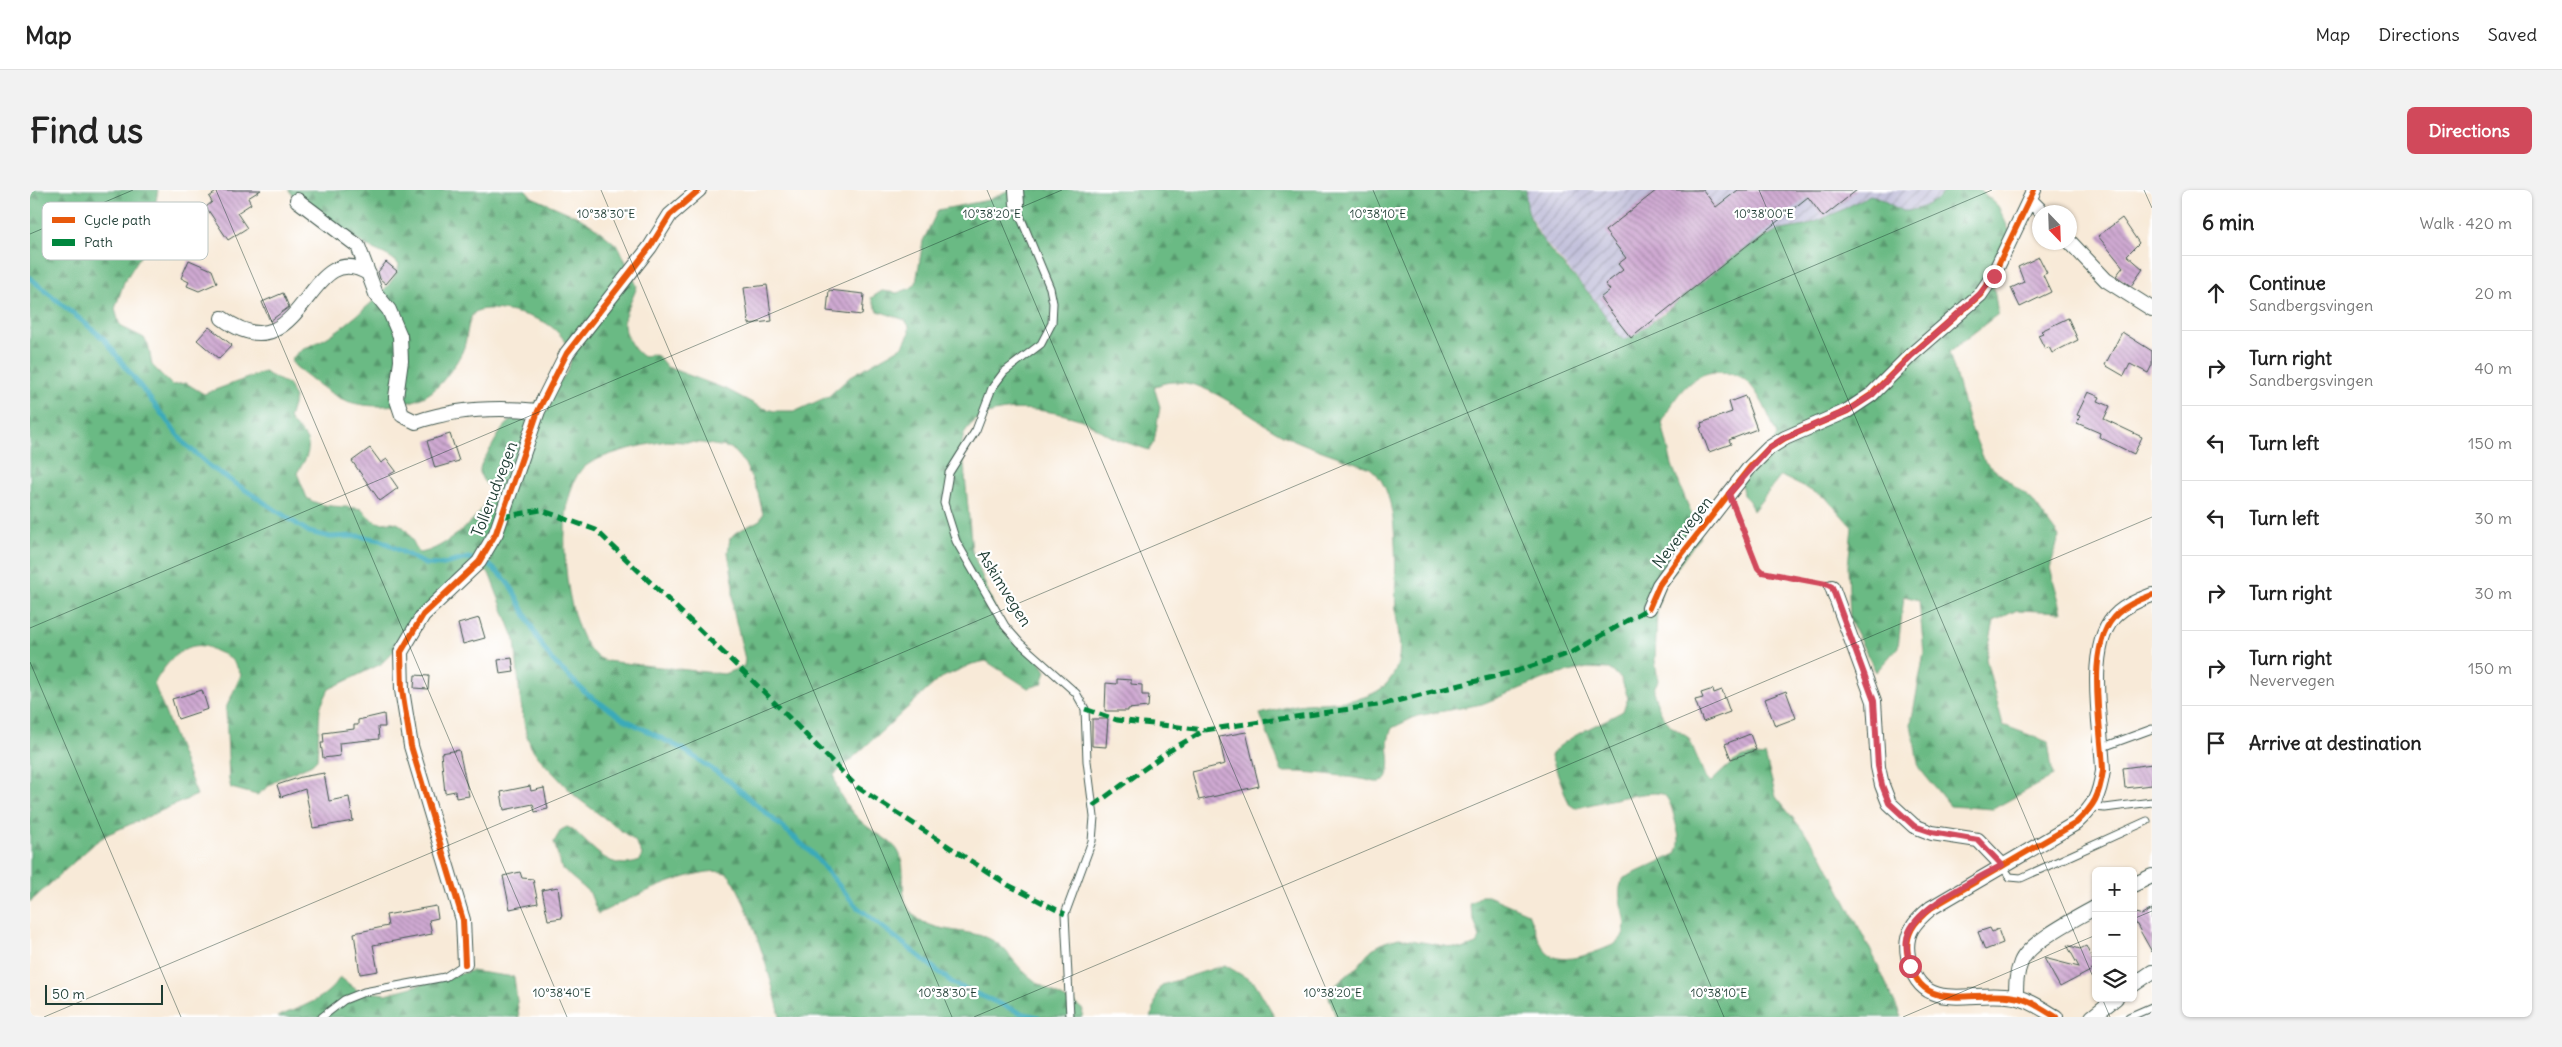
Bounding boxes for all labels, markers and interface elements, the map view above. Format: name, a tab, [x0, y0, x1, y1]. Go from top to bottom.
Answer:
text: Map	[25, 20, 72, 50]
text: Map	[2315, 23, 2350, 46]
text: Directions	[2378, 23, 2460, 46]
text: Saved	[2488, 23, 2537, 46]
button: Directions	[2407, 107, 2532, 154]
text: Find us	[30, 108, 143, 152]
legend	[42, 202, 208, 260]
north arrow	[2032, 205, 2077, 250]
text: 10°38'30"E	[577, 206, 635, 221]
text: 10°38'20"E	[963, 206, 1021, 221]
text: 10°38'10"E	[1350, 206, 1406, 221]
text: 10°38'00"E	[1734, 206, 1794, 221]
text: 6 min	[2202, 209, 2254, 236]
text: Cycle path	[84, 211, 151, 229]
text: Walk · 420 m	[2420, 213, 2512, 233]
text: Path	[84, 233, 113, 251]
route end	[1983, 265, 2006, 288]
text: Continue	[2249, 271, 2326, 295]
icon: ahead	[2202, 279, 2230, 307]
text: 20 m	[2475, 283, 2512, 303]
text: Sandbergsvingen	[2249, 295, 2373, 315]
text: Turn right	[2249, 346, 2332, 370]
icon: right	[2202, 354, 2230, 382]
text: 40 m	[2474, 358, 2512, 378]
text: Sandbergsvingen	[2249, 370, 2373, 390]
icon: left	[2202, 429, 2230, 457]
text: Turn left	[2249, 431, 2319, 455]
text: 150 m	[2468, 433, 2512, 453]
street label: Tollerudvegen	[467, 438, 521, 540]
street label: Nevervegen	[1648, 492, 1716, 572]
icon: left	[2202, 504, 2230, 532]
text: Turn left	[2249, 506, 2319, 530]
text: 30 m	[2475, 508, 2512, 528]
street label: Askimvegen	[974, 546, 1036, 630]
icon: right	[2202, 579, 2230, 607]
text: Turn right	[2249, 581, 2332, 605]
text: 30 m	[2475, 583, 2512, 603]
text: Turn right	[2249, 646, 2332, 670]
icon: right	[2202, 654, 2230, 682]
text: 150 m	[2468, 658, 2512, 678]
text: Nevervegen	[2249, 670, 2335, 690]
icon: arrive	[2202, 729, 2230, 757]
text: Arrive at destination	[2249, 731, 2422, 755]
map controls	[2092, 867, 2137, 1002]
button: +	[2092, 867, 2137, 912]
button: −	[2092, 912, 2137, 957]
route start	[1899, 955, 1922, 978]
button: layers	[2092, 957, 2137, 1002]
scale bar	[45, 982, 162, 1005]
text: 50 m	[52, 985, 85, 1003]
text: 10°38'40"E	[533, 985, 591, 1000]
text: 10°38'30"E	[919, 985, 977, 1000]
text: 10°38'20"E	[1304, 985, 1362, 1000]
text: 10°38'10"E	[1691, 985, 1747, 1000]

